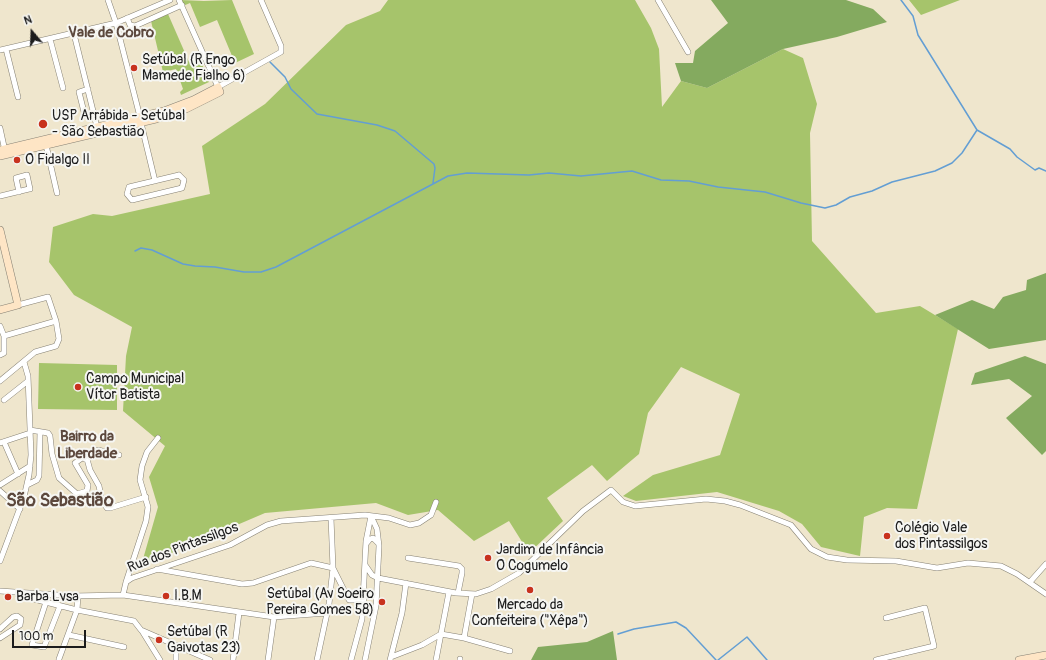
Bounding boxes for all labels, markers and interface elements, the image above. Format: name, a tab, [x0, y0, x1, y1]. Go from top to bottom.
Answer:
north arrow	[12, 12, 52, 52]
text: N	[22, 13, 34, 28]
district label: Vale de Cobro	[68, 24, 154, 42]
place label: Setúbal (R Engº Mamede Fialho 6)	[142, 52, 246, 84]
marker: Setúbal (R Engº Mamede Fialho 6)	[129, 63, 139, 73]
place label: USP Arrábida - Setúbal - São Sebastião	[52, 108, 185, 140]
marker: USP Arrábida - Setúbal - São Sebastião	[37, 118, 49, 130]
place label: O Fidalgo II	[25, 152, 90, 168]
marker: O Fidalgo II	[12, 155, 22, 165]
place label: Campo Municipal Vítor Batista	[86, 371, 184, 404]
marker: Campo Municipal Vítor Batista	[73, 382, 83, 392]
district label: Bairro da Liberdade	[57, 428, 117, 463]
district label: São Sebastião	[6, 490, 114, 512]
street label: Rua dos Pintassilgos	[125, 519, 241, 577]
place label: Colégio Vale dos Pintassilgos	[895, 520, 988, 552]
marker: Colégio Vale dos Pintassilgos	[882, 531, 892, 541]
place label: Jardim de Infância O Cogumelo	[496, 542, 603, 574]
marker: Jardim de Infância O Cogumelo	[483, 553, 493, 563]
marker: Mercado da Confeiteira ("Xêpa")	[525, 585, 535, 595]
place label: Setúbal (Av Soeiro Pereira Gomes 58)	[266, 586, 374, 618]
place label: I.B.M	[174, 588, 202, 604]
place label: Barba Lvsa	[16, 589, 79, 605]
marker: I.B.M	[161, 591, 171, 601]
marker: Barba Lvsa	[3, 592, 13, 602]
marker: Setúbal (Av Soeiro Pereira Gomes 58)	[377, 597, 387, 607]
place label: Mercado da Confeiteira ("Xêpa")	[471, 597, 589, 630]
scale bar	[14, 622, 88, 648]
place label: Setúbal (R Gaivotas 23)	[167, 624, 241, 656]
text: 100 m	[19, 629, 53, 644]
marker: Setúbal (R Gaivotas 23)	[154, 635, 164, 645]

